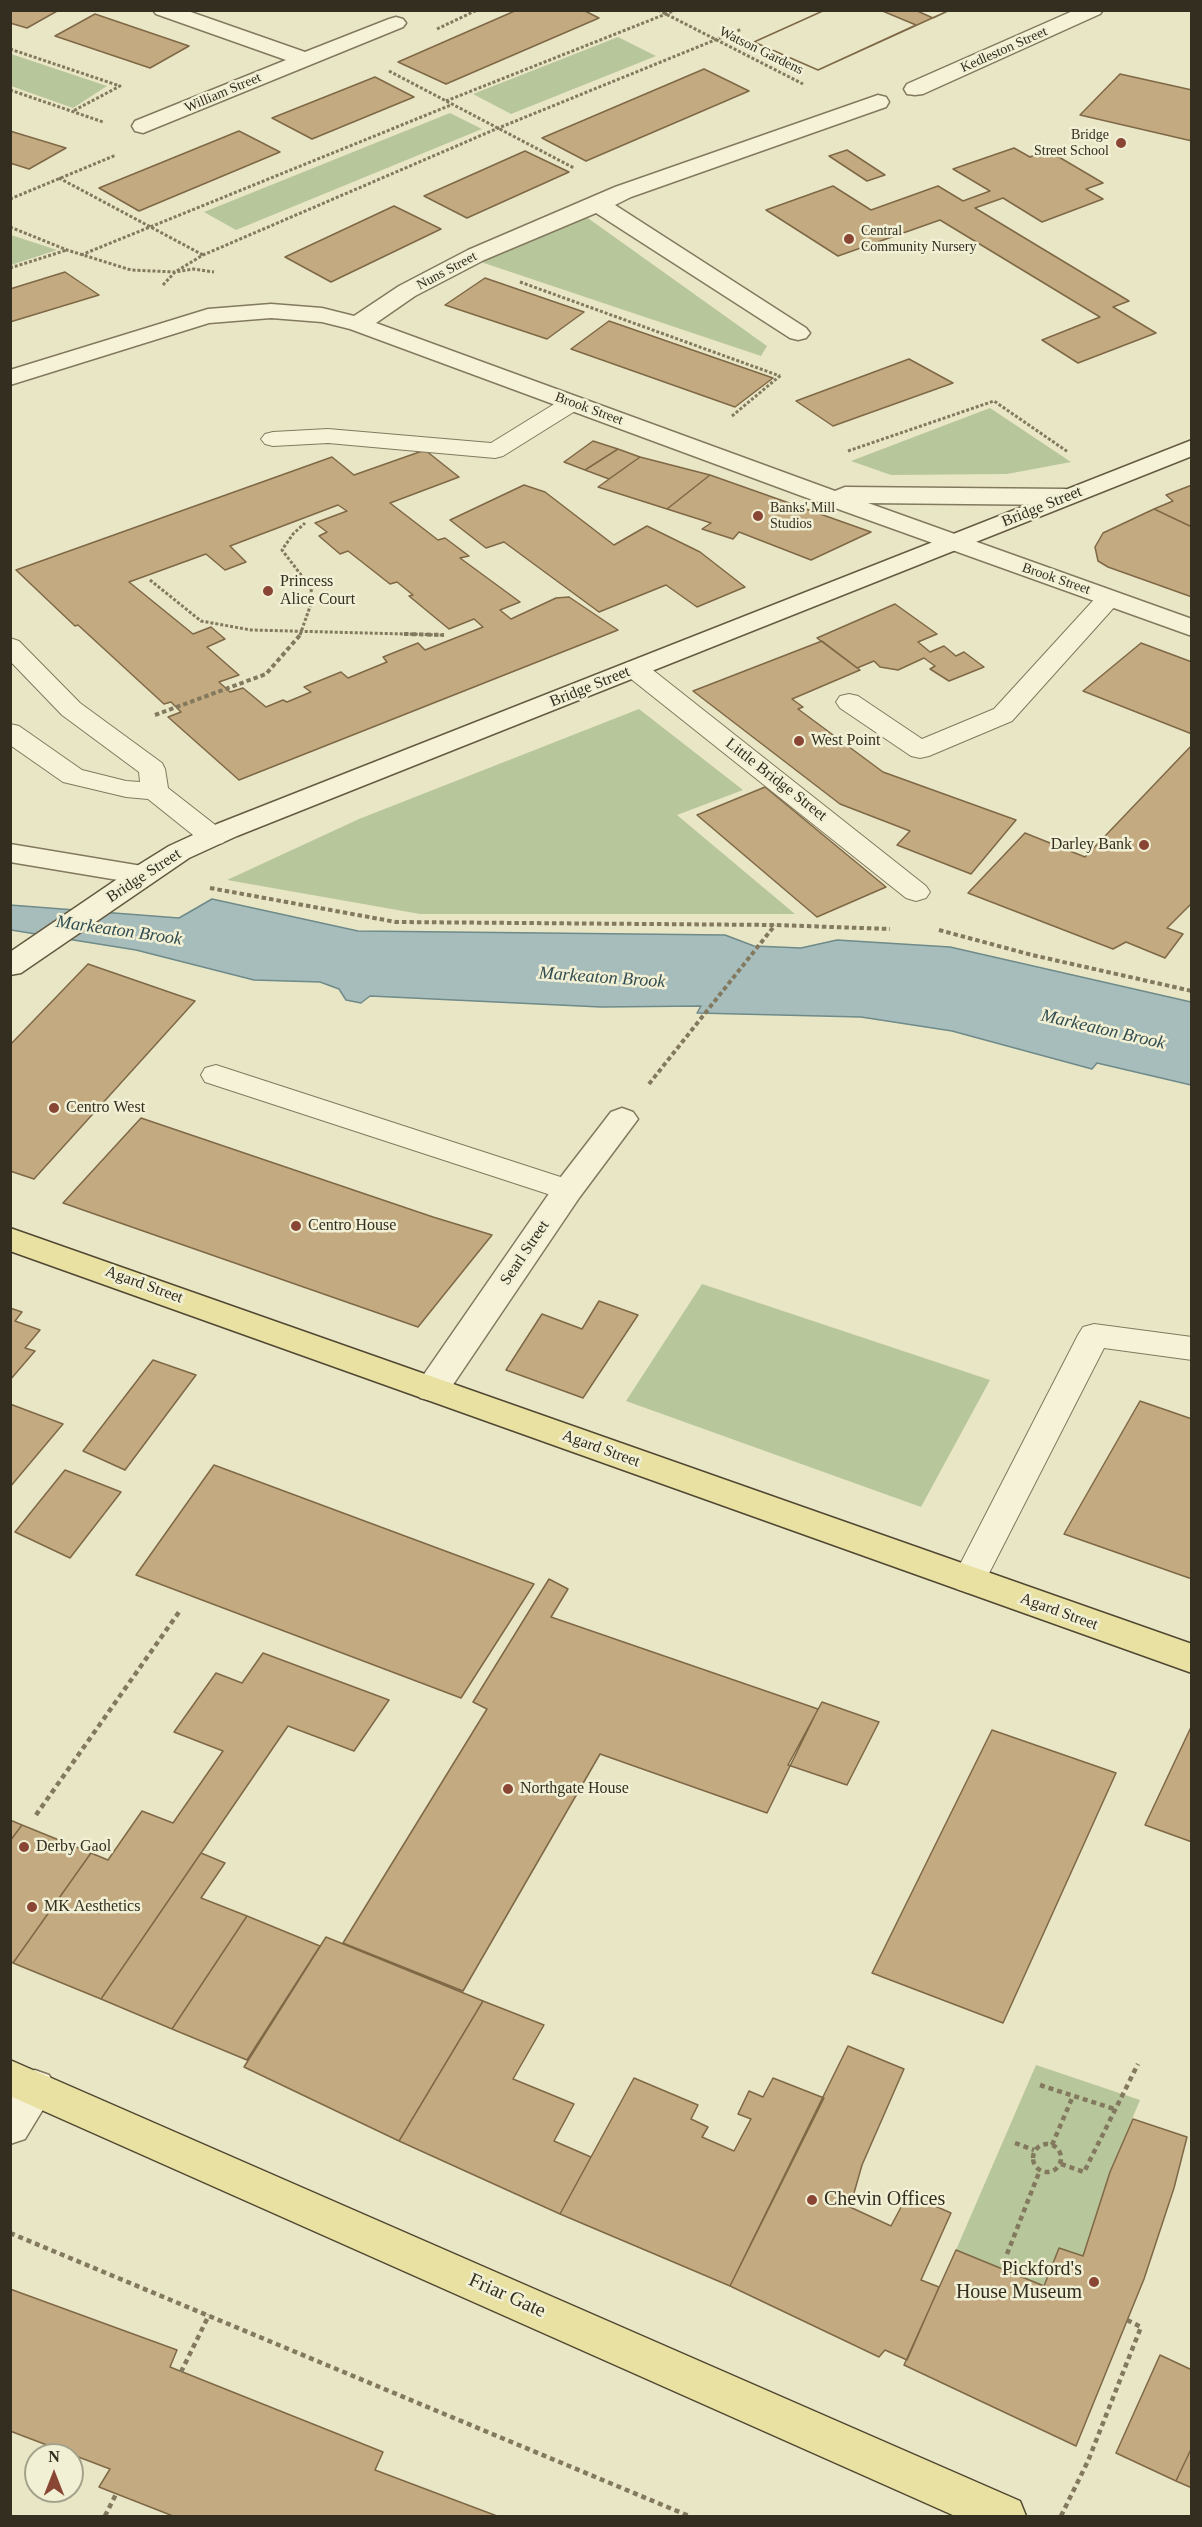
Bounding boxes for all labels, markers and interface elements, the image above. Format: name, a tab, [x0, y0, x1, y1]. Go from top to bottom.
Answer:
street label: Watson Gardens	[716, 23, 806, 79]
street label: Kedleston Street	[958, 23, 1050, 77]
street label: William Street	[182, 69, 264, 117]
place label: Bridge Street School	[1034, 127, 1109, 160]
marker: Bridge Street School	[1114, 136, 1128, 150]
place label: Central Community Nursery	[861, 223, 976, 256]
marker: Central Community Nursery	[842, 232, 856, 246]
street label: Nuns Street	[414, 248, 480, 294]
street label: Brook Street	[553, 389, 625, 429]
street label: Bridge Street	[999, 482, 1085, 532]
place label: Banks' Mill Studios	[770, 500, 835, 532]
marker: Banks' Mill Studios	[751, 509, 765, 523]
street label: Brook Street	[1020, 559, 1092, 599]
place label: Princess Alice Court	[280, 572, 355, 610]
marker: Princess Alice Court	[261, 584, 275, 598]
street label: Bridge Street	[547, 662, 633, 712]
place label: West Point	[811, 731, 880, 751]
street label: Little Bridge Street	[721, 734, 831, 826]
marker: West Point	[792, 734, 806, 748]
place label: Darley Bank	[1051, 835, 1132, 855]
marker: Darley Bank	[1137, 838, 1151, 852]
street label: Bridge Street	[103, 845, 185, 907]
water label: Markeaton Brook	[55, 911, 183, 951]
water label: Markeaton Brook	[538, 963, 666, 993]
water label: Markeaton Brook	[1039, 1005, 1167, 1055]
place label: Centro West	[66, 1098, 145, 1118]
marker: Centro West	[47, 1101, 61, 1115]
place label: Centro House	[308, 1216, 396, 1236]
street label: Searl Street	[496, 1217, 554, 1289]
marker: Centro House	[289, 1219, 303, 1233]
street label: Agard Street	[103, 1262, 185, 1308]
street label: Agard Street	[560, 1426, 642, 1472]
street label: Agard Street	[1018, 1589, 1100, 1635]
place label: Northgate House	[520, 1779, 629, 1799]
marker: Northgate House	[501, 1782, 515, 1796]
place label: Derby Gaol	[36, 1837, 111, 1857]
marker: Derby Gaol	[17, 1840, 31, 1854]
place label: MK Aesthetics	[44, 1897, 140, 1917]
marker: MK Aesthetics	[25, 1900, 39, 1914]
place label: Chevin Offices	[824, 2188, 945, 2212]
marker: Chevin Offices	[805, 2193, 819, 2207]
place label: Pickford's House Museum	[956, 2258, 1082, 2305]
street label: Friar Gate	[465, 2268, 549, 2324]
marker: Pickford's House Museum	[1087, 2275, 1101, 2289]
north arrow	[24, 2443, 84, 2503]
text: N	[48, 2448, 60, 2465]

